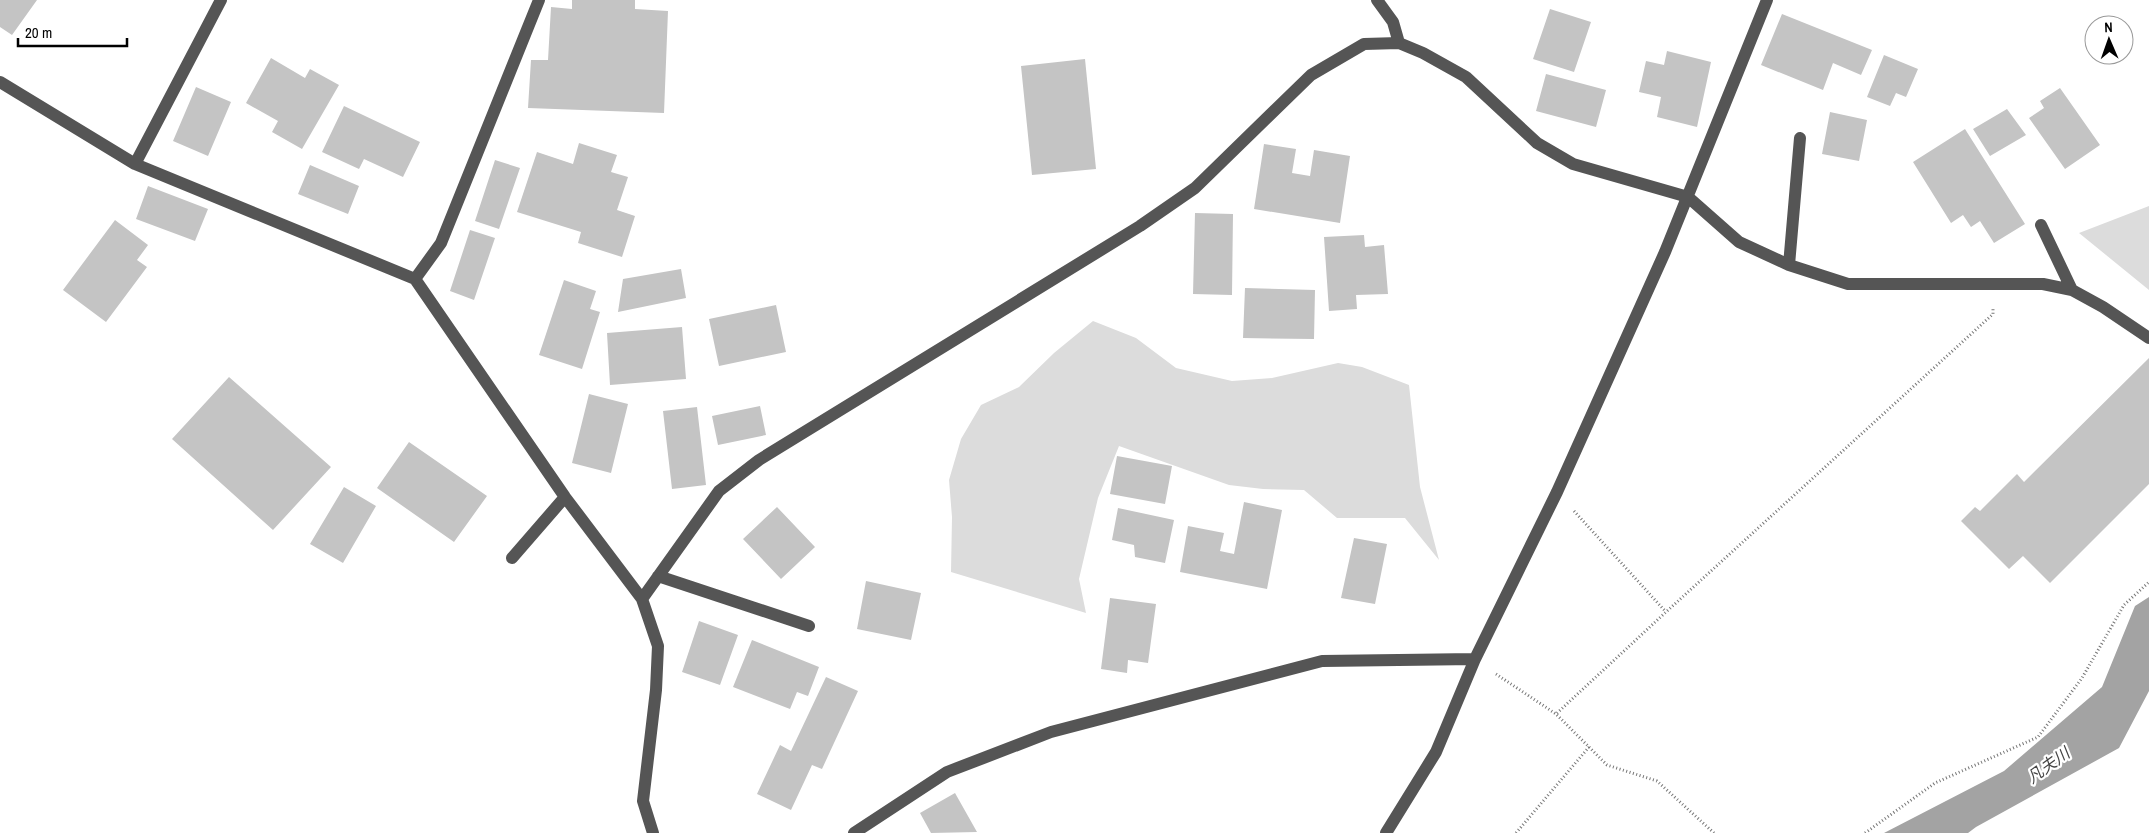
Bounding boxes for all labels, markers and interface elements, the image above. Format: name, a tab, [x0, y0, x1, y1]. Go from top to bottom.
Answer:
scale bar	[18, 15, 126, 47]
north arrow	[2084, 15, 2134, 65]
text: N	[2104, 18, 2113, 36]
text: 20 m	[25, 22, 52, 43]
water label: 凡夫川	[2022, 741, 2075, 788]

